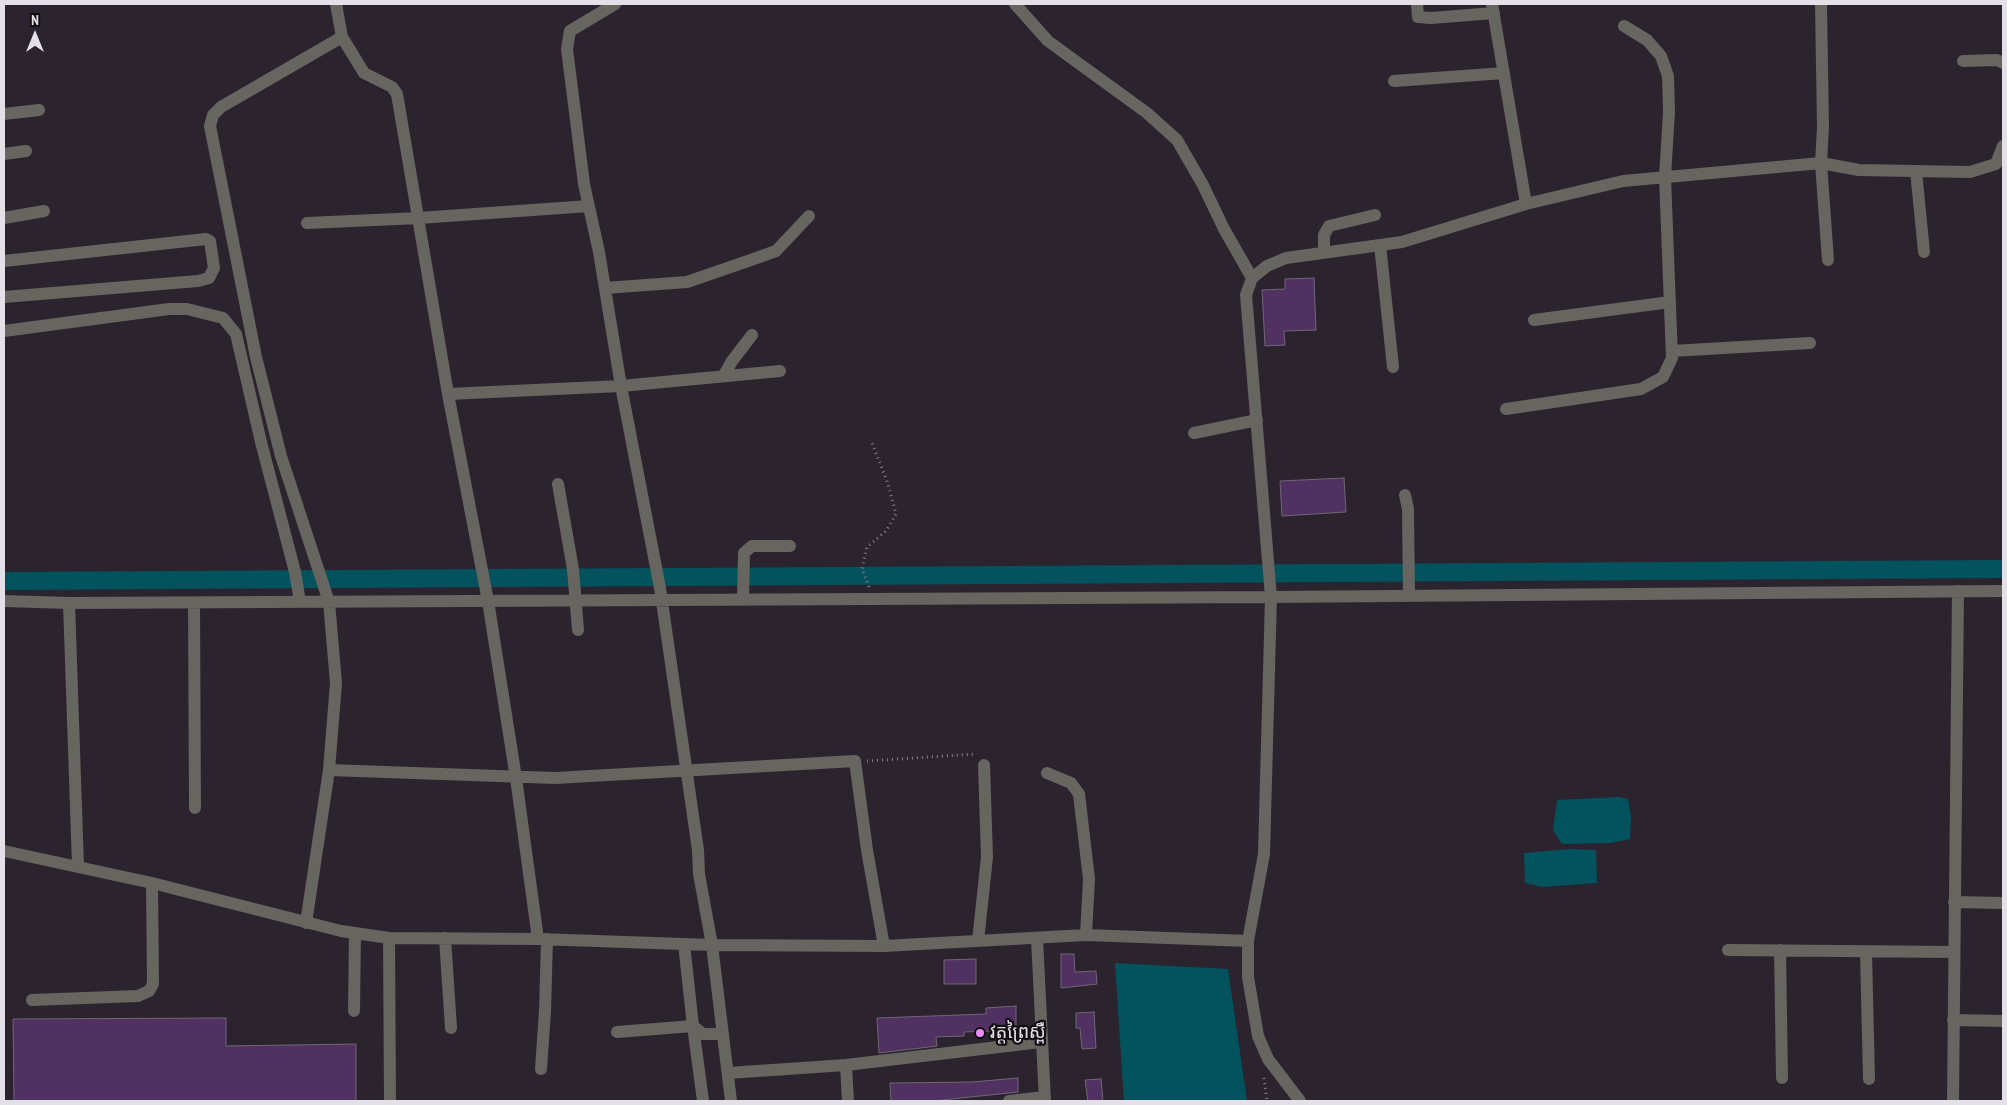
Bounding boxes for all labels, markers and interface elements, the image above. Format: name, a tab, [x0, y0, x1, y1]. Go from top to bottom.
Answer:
north arrow	[10, 10, 60, 60]
text: N	[31, 11, 39, 29]
place label: វត្តព្រៃស្ពឺ	[990, 1022, 1046, 1044]
marker: វត្តព្រៃស្ពឺ	[974, 1027, 986, 1039]

